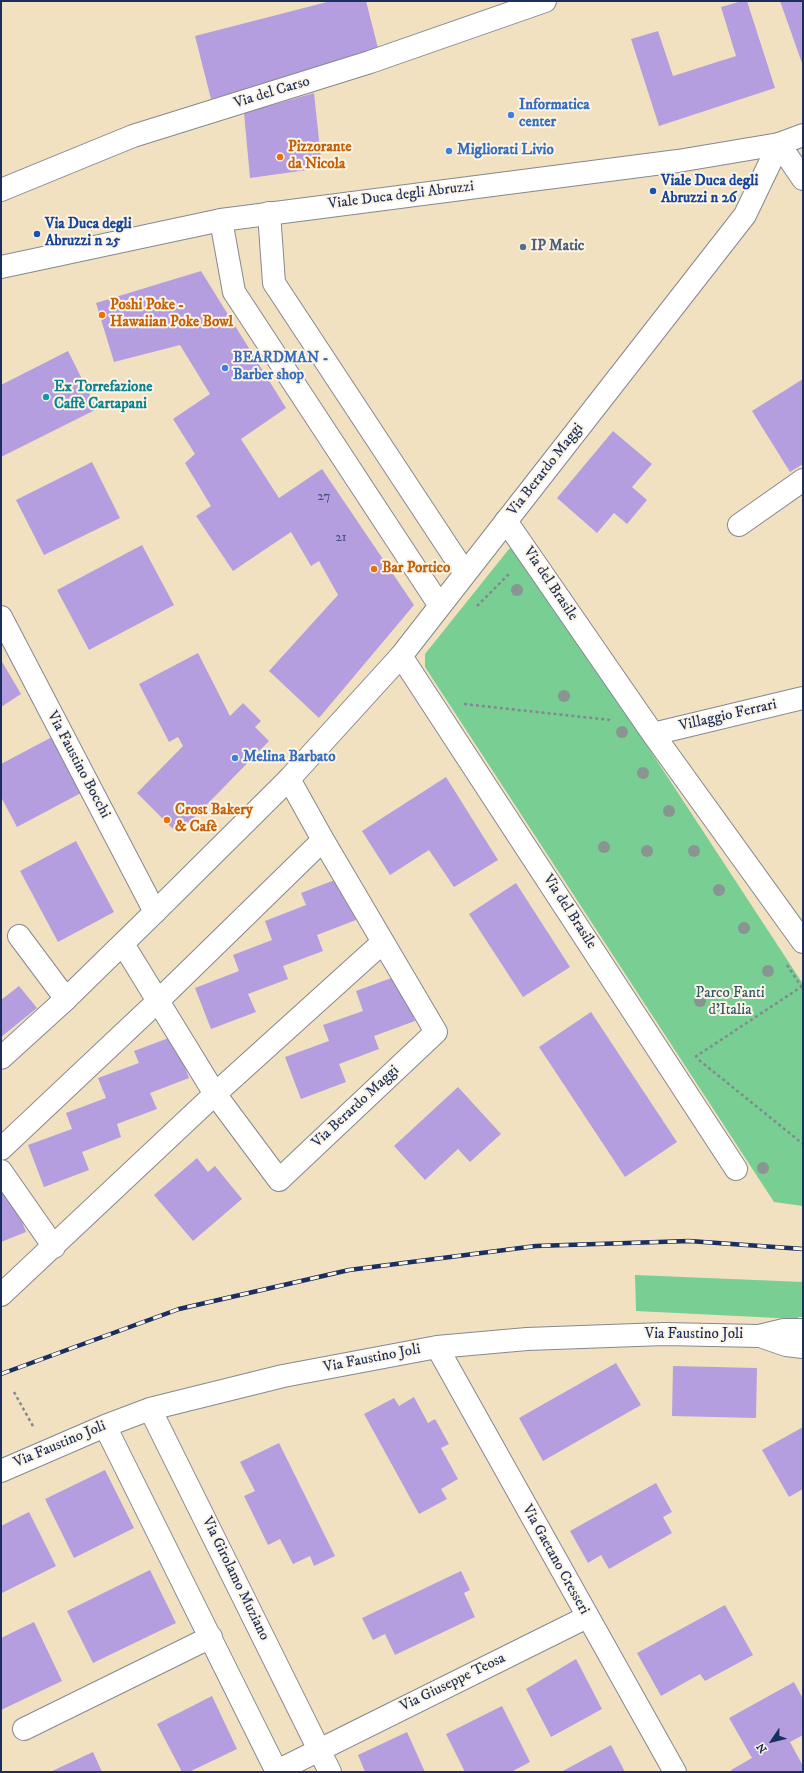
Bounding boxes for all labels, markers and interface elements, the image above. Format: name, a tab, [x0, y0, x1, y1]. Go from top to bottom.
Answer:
street label: Via del Carso	[232, 73, 312, 113]
place label: Informatica center	[519, 97, 590, 132]
marker: Informatica center	[506, 110, 516, 120]
place label: Pizzorante da Nicola	[288, 139, 352, 174]
place label: Migliorati Livio	[457, 142, 554, 160]
marker: Migliorati Livio	[444, 146, 454, 156]
marker: Pizzorante da Nicola	[275, 152, 285, 162]
place label: Viale Duca degli Abruzzi n 26	[661, 173, 758, 208]
street label: Viale Duca degli Abruzzi	[327, 178, 475, 214]
marker: Viale Duca degli Abruzzi n 26	[648, 186, 658, 196]
place label: Via Duca degli Abruzzi n 25	[45, 216, 132, 251]
marker: Via Duca degli Abruzzi n 25	[32, 229, 42, 239]
place label: IP Matic	[531, 238, 584, 256]
marker: IP Matic	[518, 242, 528, 252]
place label: Poshi Poke - Hawaiian Poke Bowl	[110, 297, 233, 332]
marker: Poshi Poke - Hawaiian Poke Bowl	[97, 310, 107, 320]
place label: BEARDMAN - Barber shop	[233, 350, 329, 385]
marker: BEARDMAN - Barber shop	[220, 363, 230, 373]
place label: Ex Torrefazione Caffè Cartapani	[54, 379, 152, 414]
marker: Ex Torrefazione Caffè Cartapani	[41, 392, 51, 402]
street label: Via Berardo Maggi	[504, 420, 588, 520]
house number: 27	[318, 489, 330, 505]
house number: 21	[335, 530, 347, 546]
street label: Via del Brasile	[519, 544, 581, 624]
place label: Bar Portico	[382, 560, 450, 578]
marker: Bar Portico	[369, 564, 379, 574]
street label: Villaggio Ferrari	[677, 696, 779, 736]
street label: Via Faustino Bocchi	[42, 708, 114, 822]
place label: Melina Barbato	[243, 749, 335, 767]
marker: Melina Barbato	[230, 753, 240, 763]
place label: Crost Bakery & Cafè	[175, 802, 253, 837]
marker: Crost Bakery & Cafè	[162, 815, 172, 825]
street label: Via del Brasile	[538, 871, 600, 953]
park label: Parco Fanti d'Italia	[695, 985, 765, 1020]
street label: Via Berardo Maggi	[309, 1062, 403, 1152]
street label: Via Faustino Joli	[645, 1326, 743, 1344]
street label: Via Faustino Joli	[322, 1341, 422, 1377]
street label: Via Faustino Joli	[11, 1417, 109, 1473]
street label: Via Gaetano Cresseri	[517, 1502, 593, 1618]
street label: Via Girolamo Muziano	[197, 1514, 273, 1644]
street label: Via Giuseppe Teosa	[397, 1650, 509, 1716]
north arrow	[752, 1721, 792, 1761]
text: N	[754, 1740, 770, 1756]

